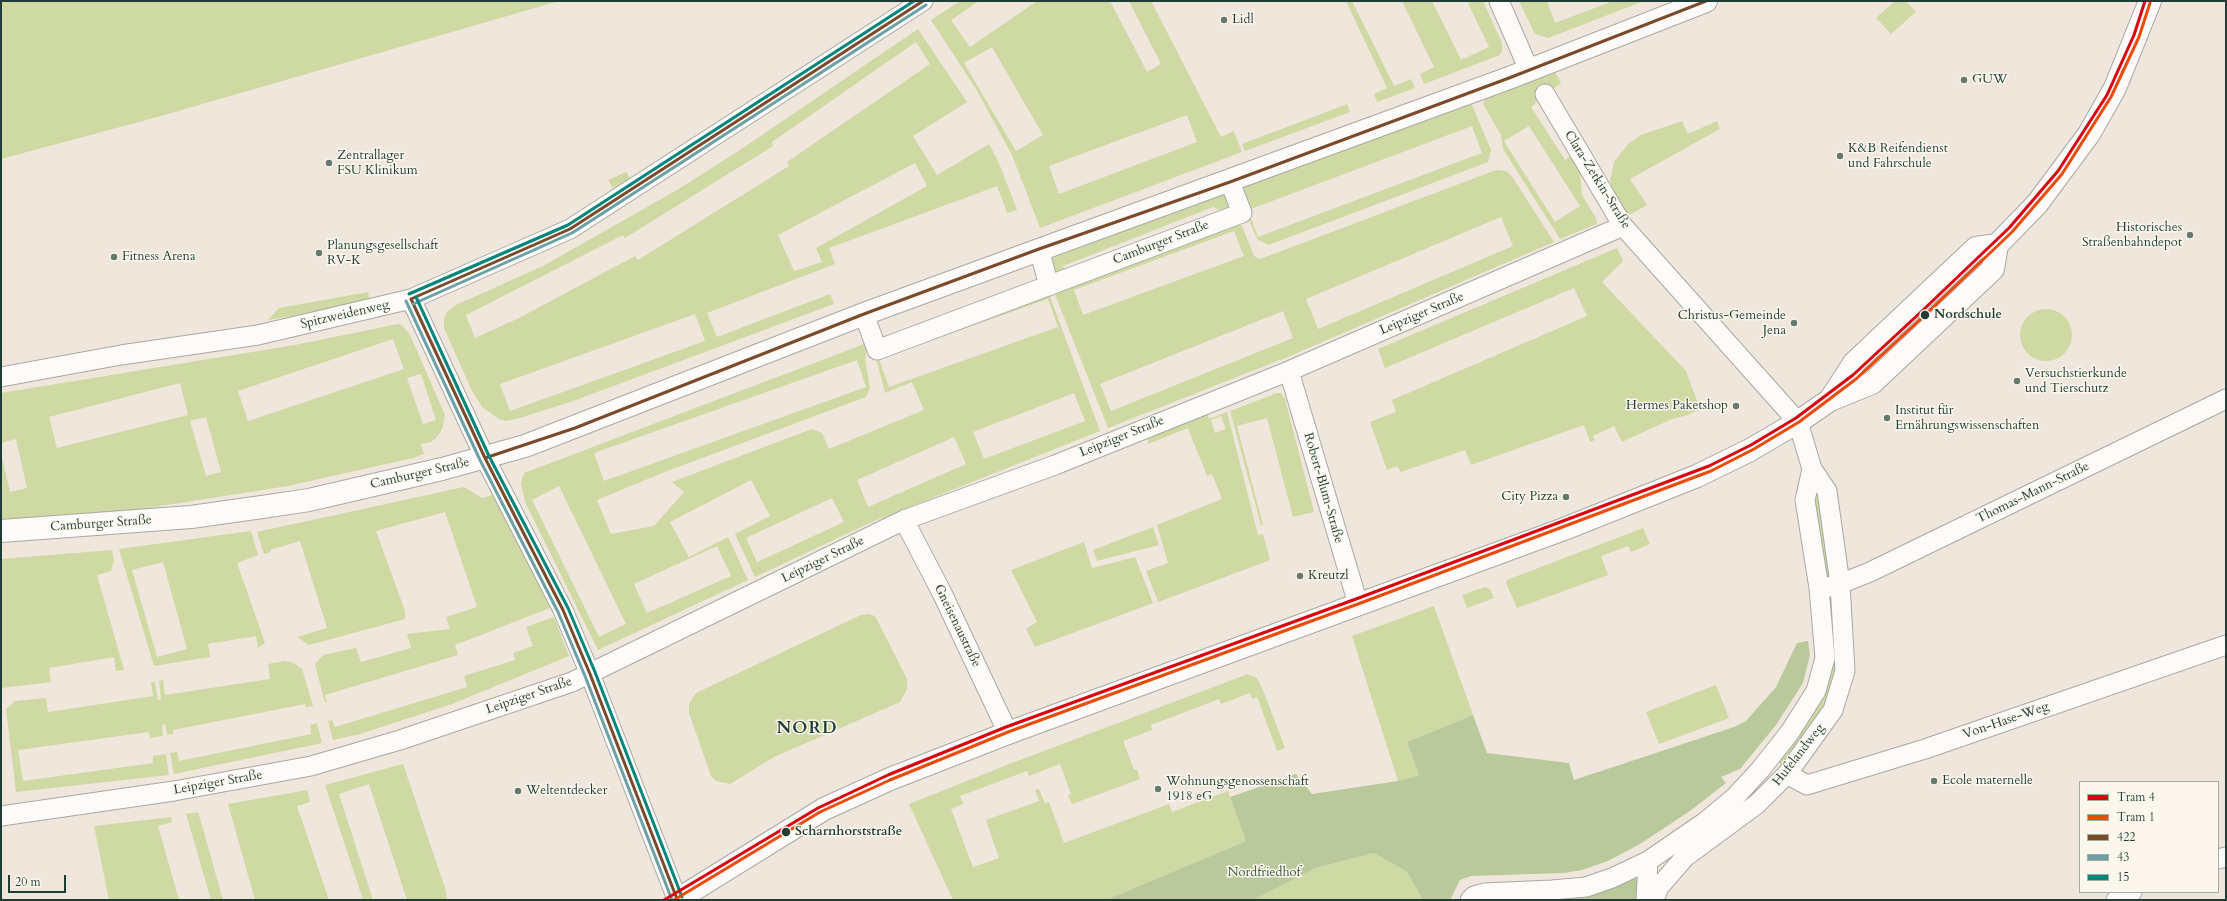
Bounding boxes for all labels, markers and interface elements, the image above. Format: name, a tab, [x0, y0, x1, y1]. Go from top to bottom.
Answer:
place label: Lidl	[1232, 12, 1254, 28]
marker: Lidl	[1219, 15, 1229, 25]
place label: GUW	[1972, 72, 2007, 88]
marker: GUW	[1959, 75, 1969, 85]
street label: Clara-Zetkin-Straße	[1561, 128, 1633, 232]
place label: K&B Reifendienst und Fahrschule	[1848, 141, 1948, 172]
place label: Zentrallager FSU Klinikum	[337, 148, 418, 179]
marker: K&B Reifendienst und Fahrschule	[1835, 151, 1845, 161]
marker: Zentrallager FSU Klinikum	[324, 158, 334, 168]
street label: Camburger Straße	[1111, 218, 1211, 268]
place label: Historisches Straßenbahndepot	[2082, 220, 2182, 251]
marker: Historisches Straßenbahndepot	[2185, 230, 2195, 240]
place label: Planungsgesellschaft RV-K	[327, 238, 438, 269]
marker: Planungsgesellschaft RV-K	[314, 248, 324, 258]
place label: Fitness Arena	[122, 249, 196, 265]
marker: Fitness Arena	[109, 252, 119, 262]
street label: Leipziger Straße	[1378, 289, 1466, 339]
street label: Spitzweidenweg	[299, 297, 391, 333]
place label: Nordschule	[1934, 307, 2002, 323]
place label: Christus-Gemeinde Jena	[1678, 308, 1786, 339]
marker: Nordschule	[1919, 309, 1931, 321]
marker: Christus-Gemeinde Jena	[1789, 318, 1799, 328]
place label: Versuchstierkunde und Tierschutz	[2025, 366, 2127, 397]
marker: Versuchstierkunde und Tierschutz	[2012, 376, 2022, 386]
place label: Hermes Paketshop	[1626, 398, 1728, 414]
marker: Hermes Paketshop	[1731, 401, 1741, 411]
place label: Institut für Ernährungswissenschaften	[1895, 403, 2039, 434]
street label: Leipziger Straße	[1077, 413, 1167, 461]
marker: Institut für Ernährungswissenschaften	[1882, 413, 1892, 423]
street label: Robert-Blum-Straße	[1300, 431, 1346, 545]
street label: Camburger Straße	[369, 455, 471, 493]
street label: Thomas-Mann-Straße	[1974, 459, 2092, 527]
place label: City Pizza	[1501, 489, 1558, 505]
marker: City Pizza	[1561, 492, 1571, 502]
street label: Camburger Straße	[50, 513, 152, 535]
street label: Leipziger Straße	[779, 533, 867, 587]
place label: Kreutzl	[1308, 568, 1349, 584]
marker: Kreutzl	[1295, 571, 1305, 581]
street label: Gneisenaustraße	[930, 582, 984, 670]
street label: Leipziger Straße	[484, 674, 574, 718]
street label: Von-Hase-Weg	[1961, 699, 2051, 743]
district label: NORD	[777, 719, 837, 739]
street label: Hufelandweg	[1770, 721, 1828, 789]
street label: Leipziger Straße	[172, 768, 264, 798]
place label: Ecole maternelle	[1942, 773, 2033, 789]
place label: Wohnungsgenossenschaft 1918 eG	[1166, 774, 1309, 805]
marker: Ecole maternelle	[1929, 776, 1939, 786]
legend	[2079, 781, 2219, 893]
place label: Weltentdecker	[526, 783, 607, 799]
marker: Wohnungsgenossenschaft 1918 eG	[1153, 784, 1163, 794]
marker: Weltentdecker	[513, 786, 523, 796]
text: Tram 4	[2117, 789, 2155, 805]
text: Tram 1	[2117, 809, 2155, 825]
place label: Scharnhorststraße	[795, 824, 902, 840]
marker: Scharnhorststraße	[780, 826, 792, 838]
text: 422	[2117, 829, 2135, 845]
text: 43	[2117, 849, 2129, 865]
park label: Nordfriedhof	[1227, 865, 1301, 881]
scale bar	[10, 867, 68, 893]
text: 15	[2117, 869, 2129, 885]
text: 20 m	[15, 874, 41, 890]

